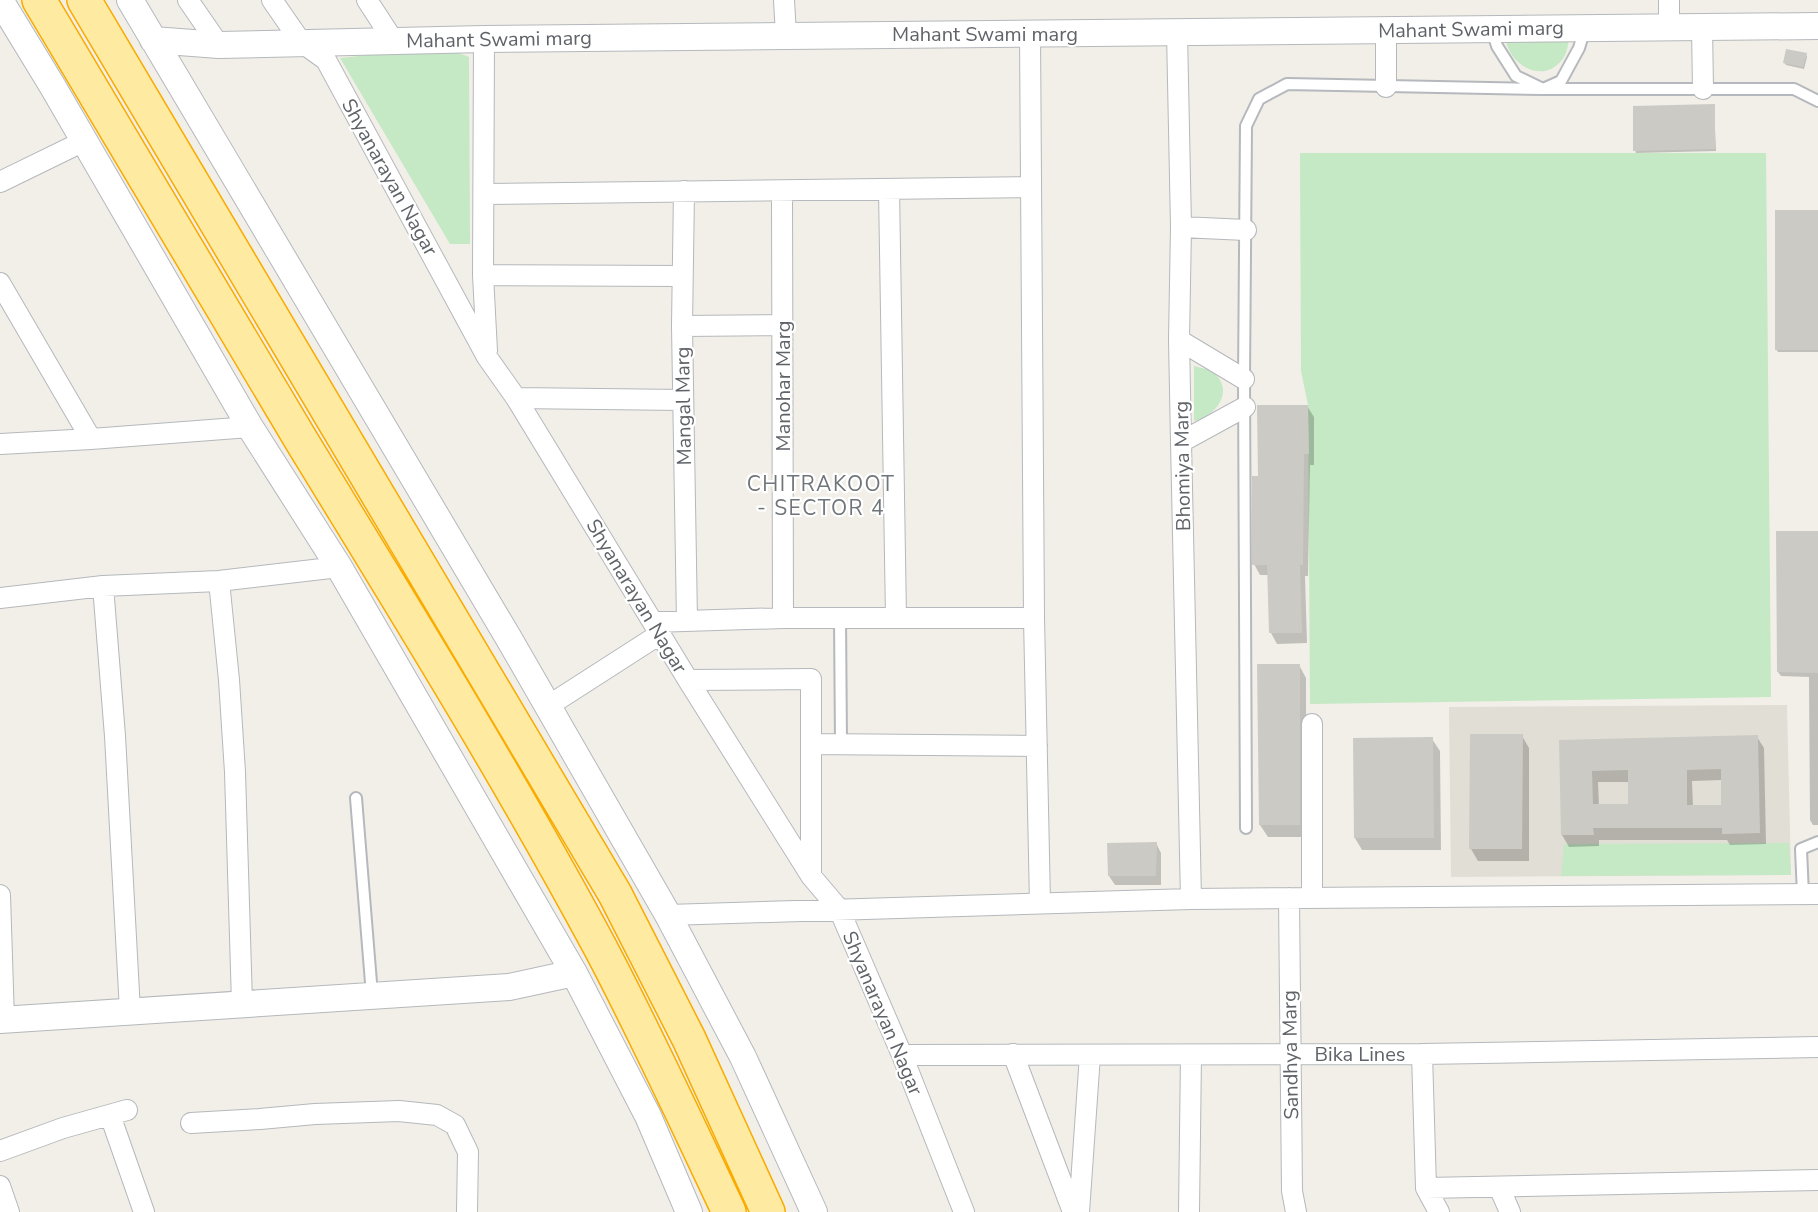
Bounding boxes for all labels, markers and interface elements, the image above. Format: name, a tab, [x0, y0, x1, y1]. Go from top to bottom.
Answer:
street label: Mahant Swami marg	[1378, 14, 1564, 45]
street label: Mahant Swami marg	[892, 21, 1078, 48]
street label: Mahant Swami marg	[406, 24, 592, 55]
street label: Shyanarayan Nagar	[335, 94, 444, 261]
street label: Manohar Marg	[770, 321, 797, 451]
street label: Mangal Marg	[669, 346, 698, 466]
street label: Bhomiya Marg	[1168, 401, 1197, 531]
district label: CHITRAKOOT - SECTOR 4	[747, 470, 895, 522]
street label: Shyanarayan Nagar	[580, 514, 693, 679]
street label: Shyanarayan Nagar	[836, 927, 929, 1099]
street label: Sandhya Marg	[1276, 990, 1305, 1120]
street label: Bika Lines	[1315, 1041, 1405, 1068]

